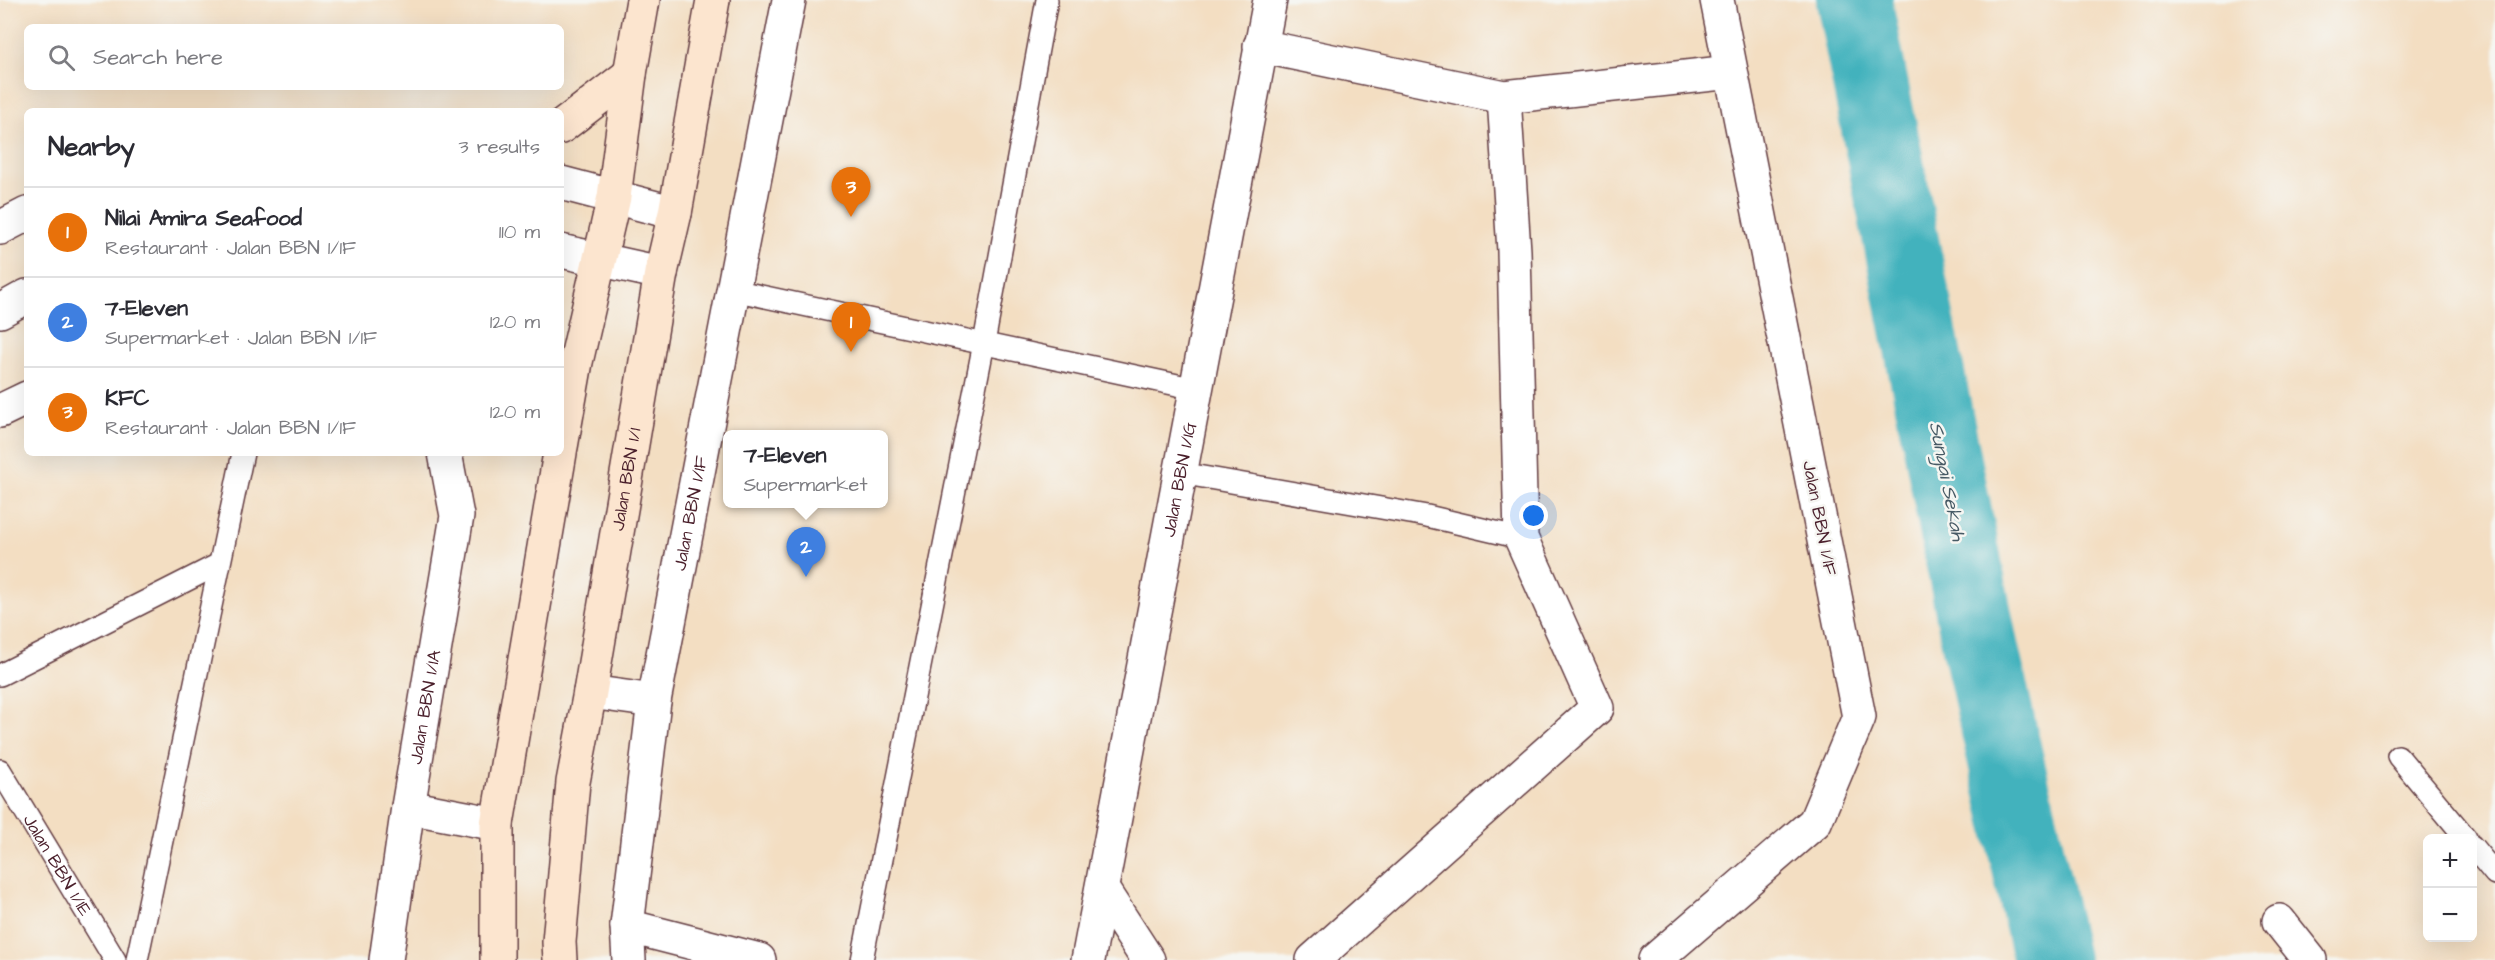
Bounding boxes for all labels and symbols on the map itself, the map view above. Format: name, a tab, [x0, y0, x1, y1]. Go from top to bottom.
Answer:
pin: 3	[832, 168, 870, 217]
pin: 1	[832, 302, 870, 352]
water label: Sungai Sekah	[1921, 419, 1972, 544]
street label: Jalan BBN 1/1G	[1156, 420, 1203, 539]
street label: Jalan BBN 1/1	[606, 426, 648, 533]
street label: Jalan BBN 1/1F	[667, 453, 714, 573]
street label: Jalan BBN 1/1F	[1796, 459, 1843, 578]
your location	[1519, 501, 1548, 530]
pin: 2	[786, 528, 826, 577]
street label: Jalan BBN 1/1A	[403, 648, 447, 766]
street label: Jalan BBN 1/1E	[17, 810, 98, 921]

